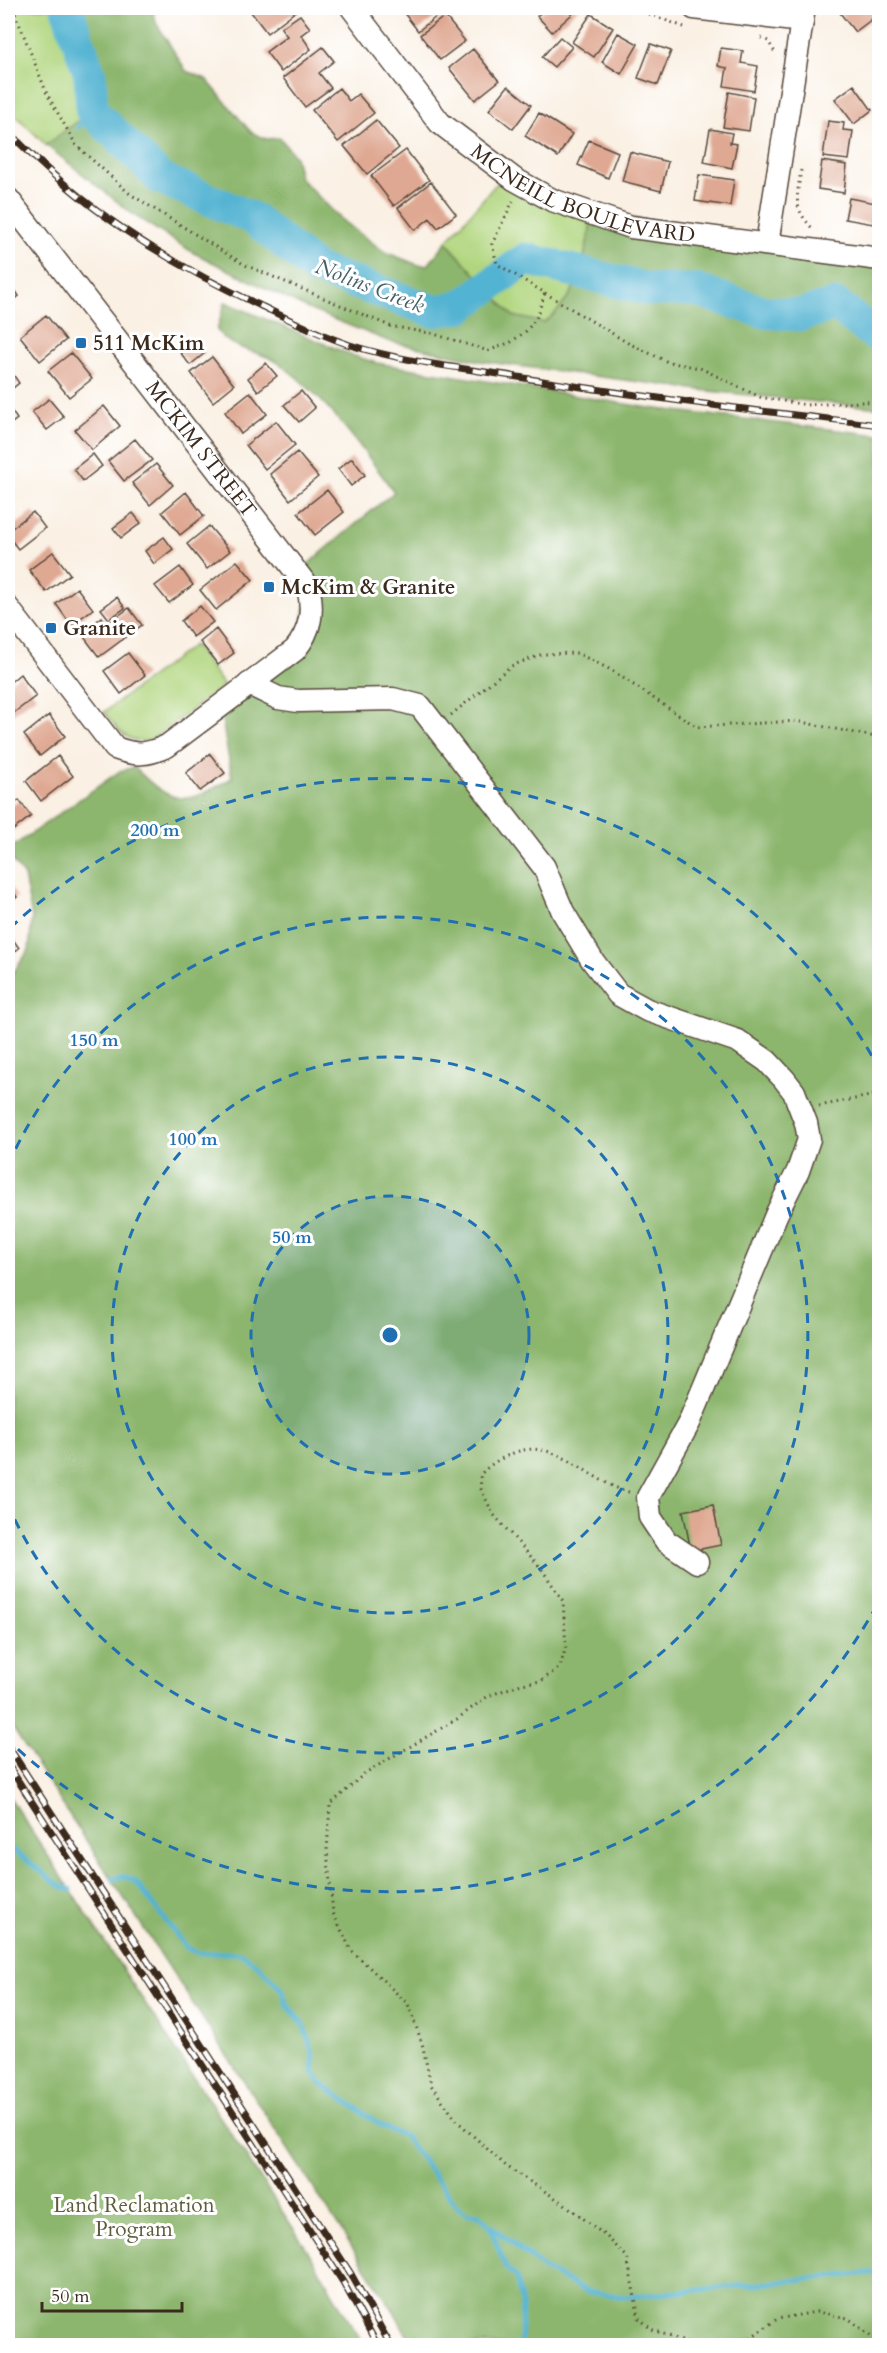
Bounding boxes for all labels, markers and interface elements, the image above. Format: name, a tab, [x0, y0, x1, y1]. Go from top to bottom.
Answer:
street label: MCNEILL BOULEVARD	[465, 137, 697, 250]
water label: Nolins Creek	[311, 251, 429, 321]
place label: 511 McKim	[93, 329, 205, 358]
marker: 511 McKim	[74, 336, 88, 350]
street label: MCKIM STREET	[139, 374, 264, 523]
place label: McKim & Granite	[281, 573, 455, 602]
marker: McKim & Granite	[262, 580, 276, 594]
place label: Granite	[63, 614, 136, 643]
marker: Granite	[44, 621, 58, 635]
text: 200 m	[130, 818, 180, 843]
text: 150 m	[69, 1028, 119, 1053]
text: 100 m	[168, 1127, 218, 1152]
text: 50 m	[272, 1225, 312, 1250]
centre of rings	[380, 1325, 400, 1345]
park label: Land Reclamation Program	[53, 2191, 215, 2244]
scale bar	[42, 2275, 182, 2313]
text: 50 m	[51, 2284, 90, 2309]

